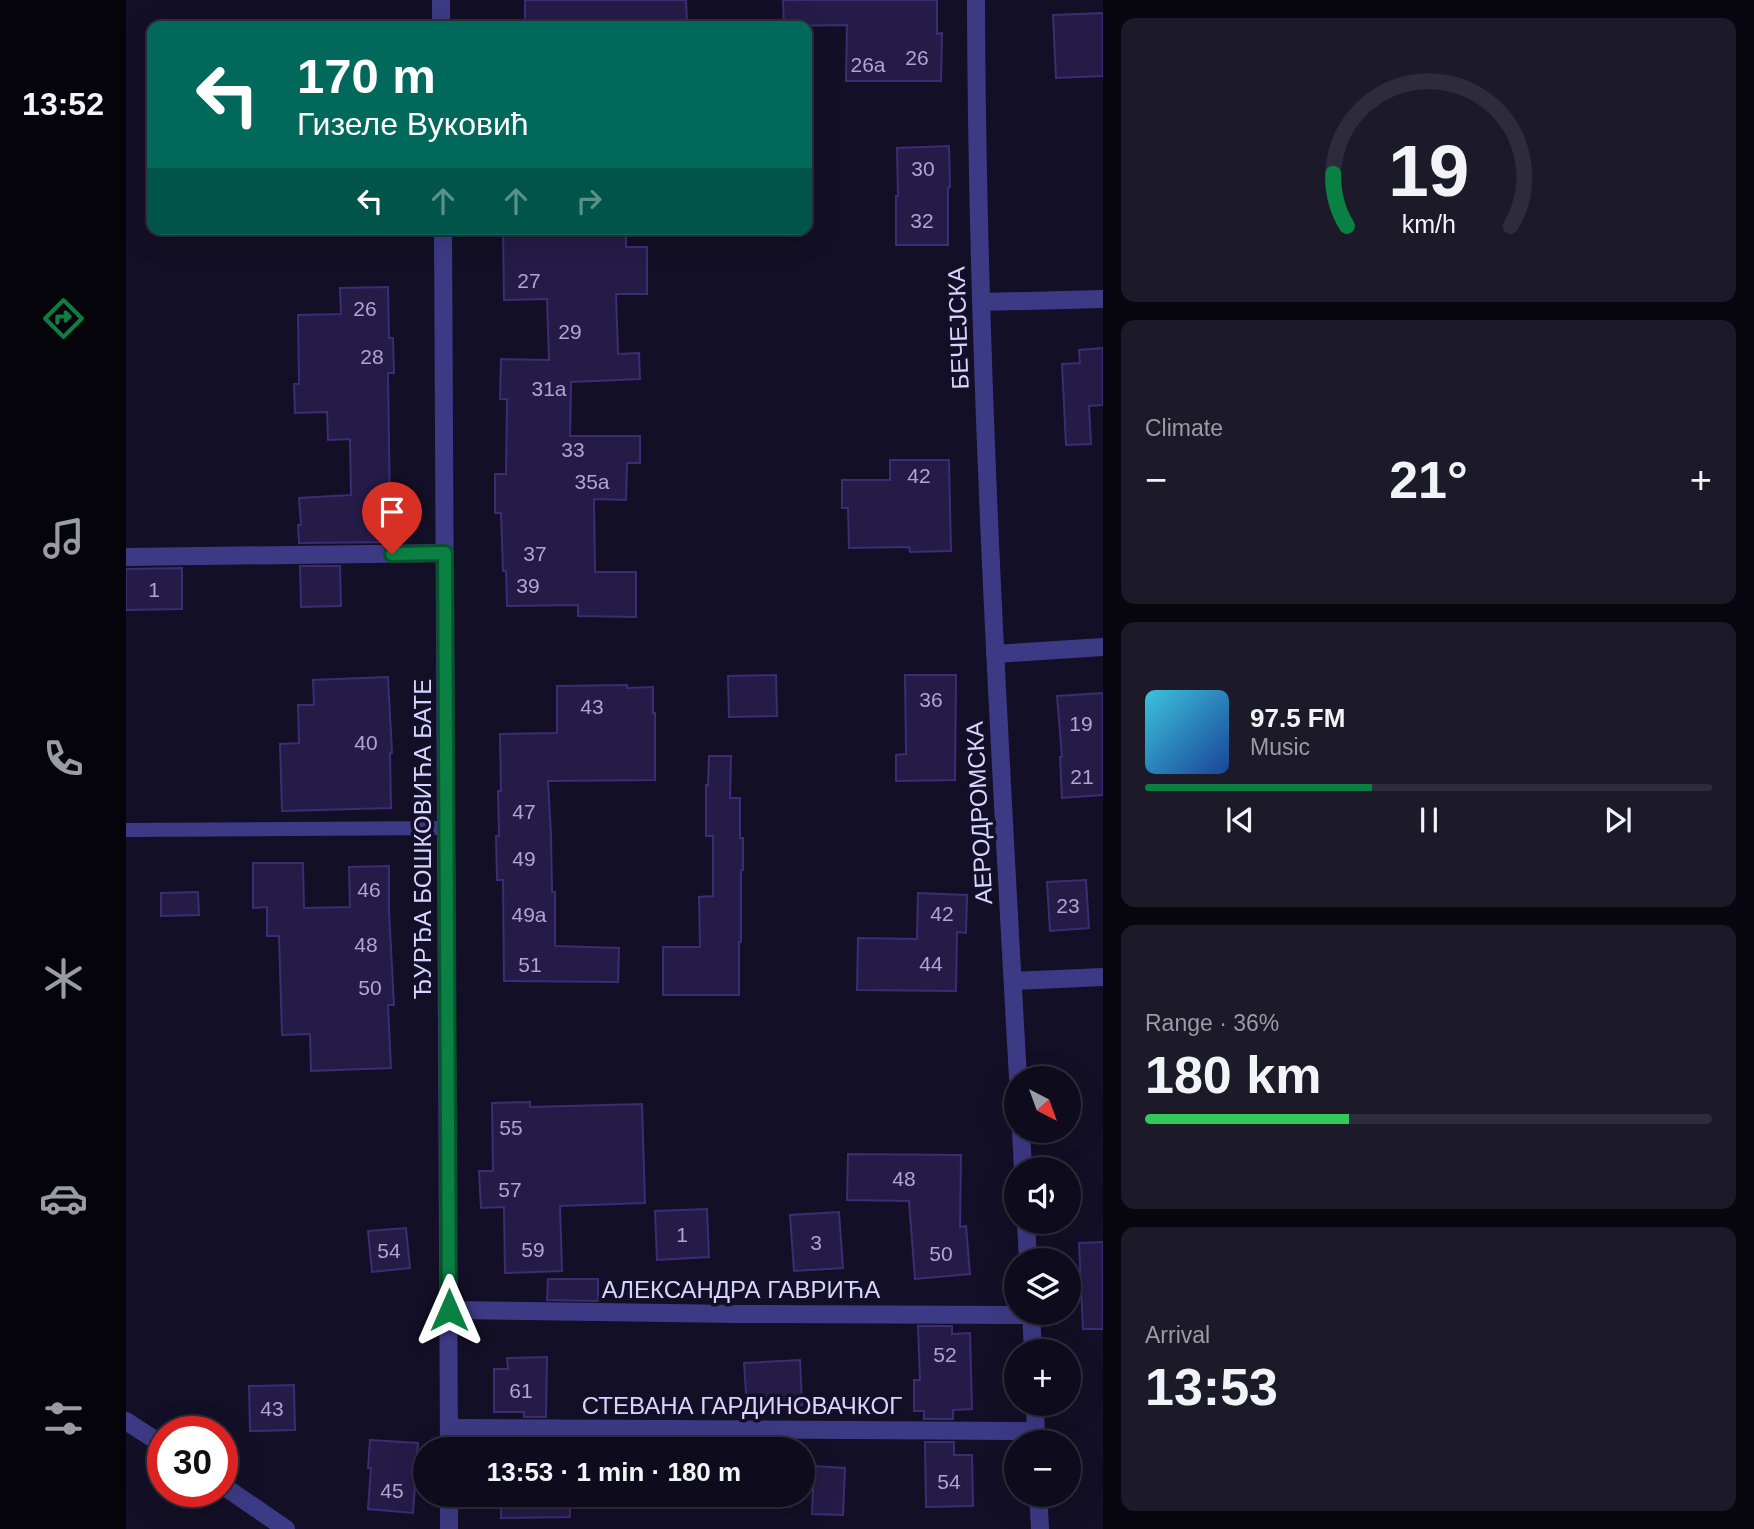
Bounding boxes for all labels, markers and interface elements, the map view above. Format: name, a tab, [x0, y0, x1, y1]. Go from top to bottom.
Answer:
house number: 26	[905, 46, 929, 69]
icon: left	[182, 49, 273, 140]
text: 170 m	[297, 49, 436, 103]
house number: 26a	[850, 53, 886, 76]
text: 13:52	[22, 86, 104, 122]
text: Гизеле Вуковић	[297, 106, 529, 142]
text: 19	[1388, 130, 1469, 211]
house number: 30	[911, 157, 935, 180]
icon: left	[351, 182, 389, 220]
icon: ahead	[424, 182, 462, 220]
icon: ahead	[497, 182, 535, 220]
icon: right	[570, 182, 608, 220]
house number: 32	[910, 209, 934, 232]
text: km/h	[1401, 210, 1456, 238]
street label: БЕЧЕЈСКА	[942, 266, 974, 390]
house number: 27	[517, 269, 541, 292]
icon: directions	[39, 294, 88, 343]
house number: 26	[353, 297, 377, 320]
house number: 29	[558, 320, 582, 343]
house number: 28	[360, 345, 384, 368]
house number: 31a	[531, 377, 567, 400]
text: Climate	[1145, 415, 1223, 441]
house number: 33	[561, 438, 585, 461]
text: 21°	[1389, 451, 1468, 509]
text: −	[1145, 459, 1167, 501]
text: +	[1690, 459, 1712, 501]
house number: 42	[907, 464, 931, 487]
house number: 35a	[574, 470, 610, 493]
pin	[362, 482, 422, 554]
icon: arrive	[373, 493, 411, 531]
icon: music	[39, 514, 88, 563]
house number: 37	[523, 542, 547, 565]
house number: 39	[516, 574, 540, 597]
house number: 1	[148, 578, 160, 601]
street label: ЂУРЂА БОШКОВИЋА БАТЕ	[409, 679, 436, 999]
house number: 36	[919, 688, 943, 711]
house number: 43	[580, 695, 604, 718]
text: 97.5 FM	[1250, 703, 1345, 733]
house number: 19	[1069, 712, 1093, 735]
street label: АЕРОДРОМСКА	[961, 721, 997, 905]
house number: 40	[354, 731, 378, 754]
icon: phone	[39, 734, 88, 783]
text: Music	[1250, 734, 1310, 760]
house number: 21	[1070, 765, 1094, 788]
house number: 47	[512, 800, 536, 823]
icon: previous	[1221, 801, 1259, 839]
icon: pause	[1410, 801, 1448, 839]
icon: next	[1599, 801, 1637, 839]
house number: 49	[512, 847, 536, 870]
house number: 46	[357, 878, 381, 901]
house number: 23	[1056, 894, 1080, 917]
house number: 42	[930, 902, 954, 925]
house number: 49a	[511, 903, 547, 926]
house number: 48	[354, 933, 378, 956]
house number: 44	[919, 952, 943, 975]
house number: 51	[518, 953, 542, 976]
icon: climate	[39, 954, 88, 1003]
house number: 50	[358, 976, 382, 999]
text: Range · 36%	[1145, 1010, 1279, 1036]
text: 180 km	[1145, 1046, 1321, 1104]
north arrow	[1004, 1066, 1082, 1143]
map controls	[1004, 1066, 1081, 1507]
house number: 55	[499, 1116, 523, 1139]
button: sound	[1004, 1157, 1081, 1234]
house number: 48	[892, 1167, 916, 1190]
icon: car	[39, 1174, 88, 1223]
house number: 57	[498, 1178, 522, 1201]
house number: 1	[676, 1223, 688, 1246]
house number: 3	[810, 1231, 822, 1254]
house number: 59	[521, 1238, 545, 1261]
house number: 54	[377, 1239, 401, 1262]
house number: 50	[929, 1242, 953, 1265]
button: layers	[1004, 1248, 1081, 1325]
position arrow	[412, 1273, 486, 1347]
street label: АЛЕКСАНДРА ГАВРИЋА	[602, 1276, 880, 1303]
text: Arrival	[1145, 1322, 1210, 1348]
button: +	[1004, 1339, 1081, 1416]
house number: 52	[933, 1343, 957, 1366]
text: 13:53	[1145, 1358, 1278, 1416]
house number: 61	[509, 1379, 533, 1402]
street label: СТЕВАНА ГАРДИНОВАЧКОГ	[582, 1392, 902, 1419]
icon: filters	[39, 1394, 88, 1443]
house number: 43	[260, 1397, 284, 1420]
speed limit sign: 30	[147, 1416, 238, 1507]
button: −	[1004, 1430, 1081, 1507]
text: 13:53 · 1 min · 180 m	[487, 1457, 741, 1487]
house number: 54	[937, 1470, 961, 1493]
house number: 45	[380, 1479, 404, 1502]

